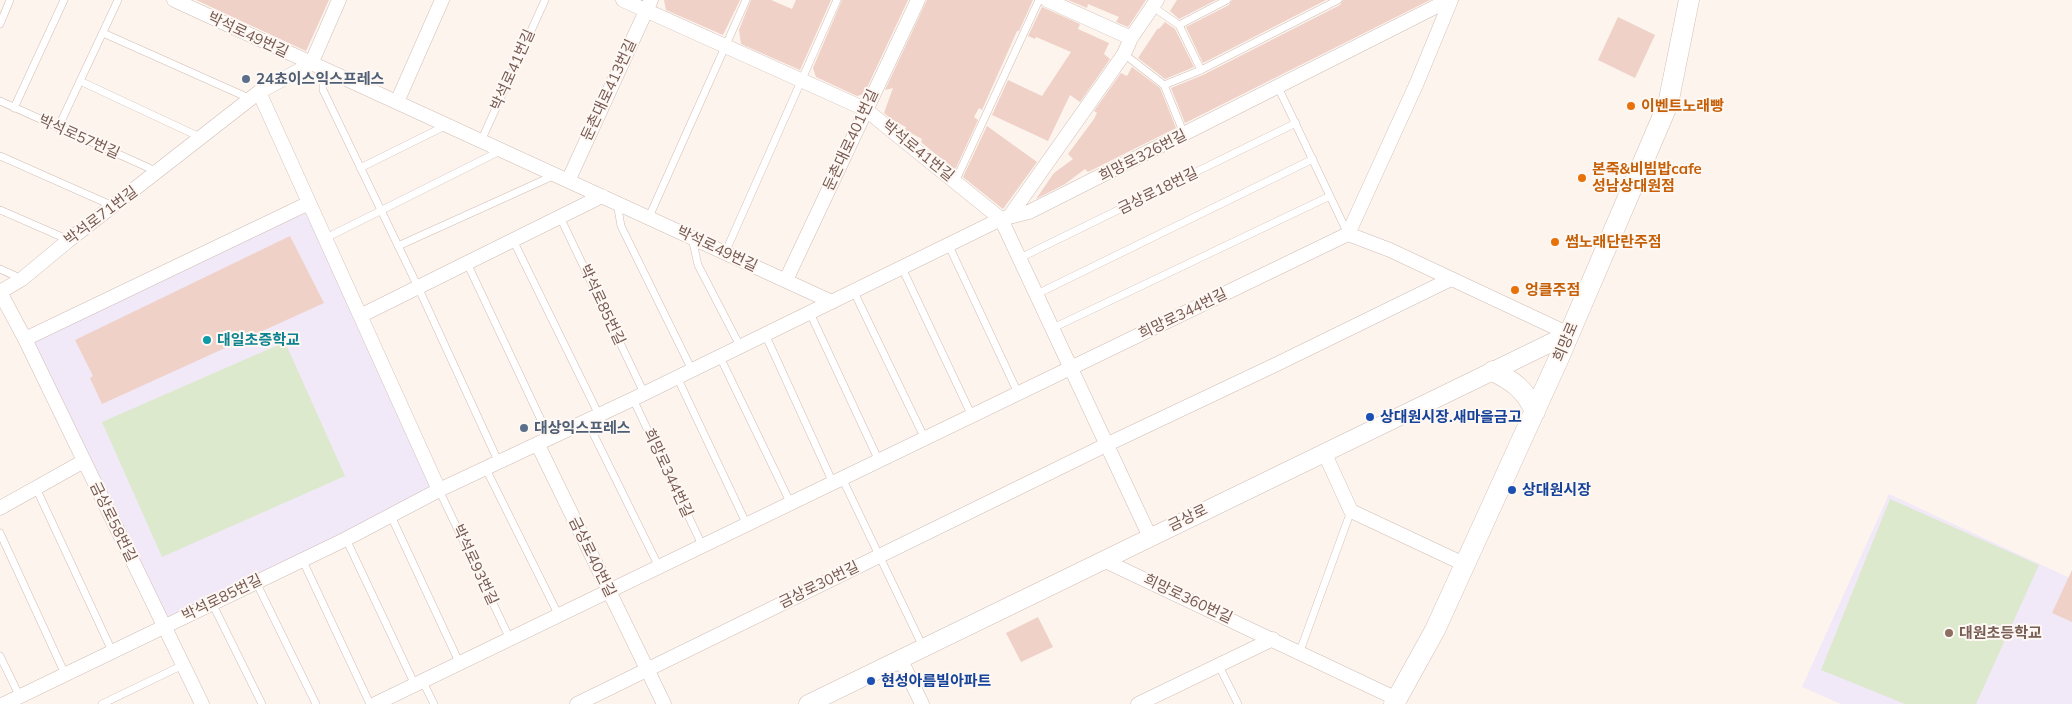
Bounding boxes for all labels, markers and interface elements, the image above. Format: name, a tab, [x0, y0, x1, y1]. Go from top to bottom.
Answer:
street label: 박석로49번길	[205, 8, 291, 62]
street label: 박석로41번길	[487, 27, 539, 113]
street label: 둔촌대로413번길	[578, 36, 640, 144]
place label: 24쵸이스익스프레스	[256, 70, 384, 88]
marker: 24쵸이스익스프레스	[240, 73, 252, 85]
street label: 둔촌대로401번길	[820, 86, 882, 194]
place label: 이벤트노래빵	[1641, 97, 1724, 115]
marker: 이벤트노래빵	[1625, 100, 1637, 112]
street label: 박석로57번길	[36, 111, 122, 163]
street label: 박석로41번길	[879, 117, 957, 185]
street label: 희망로326번길	[1096, 126, 1190, 186]
place label: 본죽&비빔밥cafe 성남상대원점	[1592, 160, 1702, 195]
street label: 금상로18번길	[1115, 164, 1201, 218]
marker: 본죽&비빔밥cafe 성남상대원점	[1576, 172, 1588, 184]
street label: 박석로71번길	[61, 183, 141, 249]
street label: 박석로49번길	[674, 222, 760, 276]
place label: 썸노래단란주점	[1565, 233, 1662, 251]
marker: 썸노래단란주점	[1549, 236, 1561, 248]
street label: 박석로85번길	[575, 262, 629, 348]
place label: 엉클주점	[1525, 281, 1580, 299]
marker: 엉클주점	[1509, 284, 1521, 296]
street label: 희망로344번길	[1136, 285, 1230, 343]
street label: 희망로	[1550, 319, 1582, 365]
place label: 대일초증학교	[217, 331, 300, 349]
marker: 대일초증학교	[201, 334, 213, 346]
place label: 상대원시장.새마을금고	[1380, 408, 1522, 426]
marker: 상대원시장.새마을금고	[1364, 411, 1376, 423]
place label: 대상익스프레스	[534, 419, 631, 437]
marker: 대상익스프레스	[518, 422, 530, 434]
street label: 희망로344번길	[640, 426, 696, 520]
street label: 금상로58번길	[86, 479, 140, 565]
place label: 상대원시장	[1522, 481, 1591, 499]
marker: 상대원시장	[1506, 484, 1518, 496]
street label: 금상로	[1165, 501, 1211, 535]
street label: 금상로40번길	[565, 514, 619, 600]
street label: 박석로93번길	[448, 522, 502, 608]
street label: 금상로30번길	[776, 558, 862, 612]
street label: 박석로85번길	[179, 571, 265, 625]
street label: 희망로360번길	[1141, 571, 1235, 627]
place label: 대원초등학교	[1959, 624, 2042, 642]
marker: 대원초등학교	[1943, 627, 1955, 639]
place label: 현성아름빌아파트	[881, 672, 991, 690]
marker: 현성아름빌아파트	[865, 675, 877, 687]

